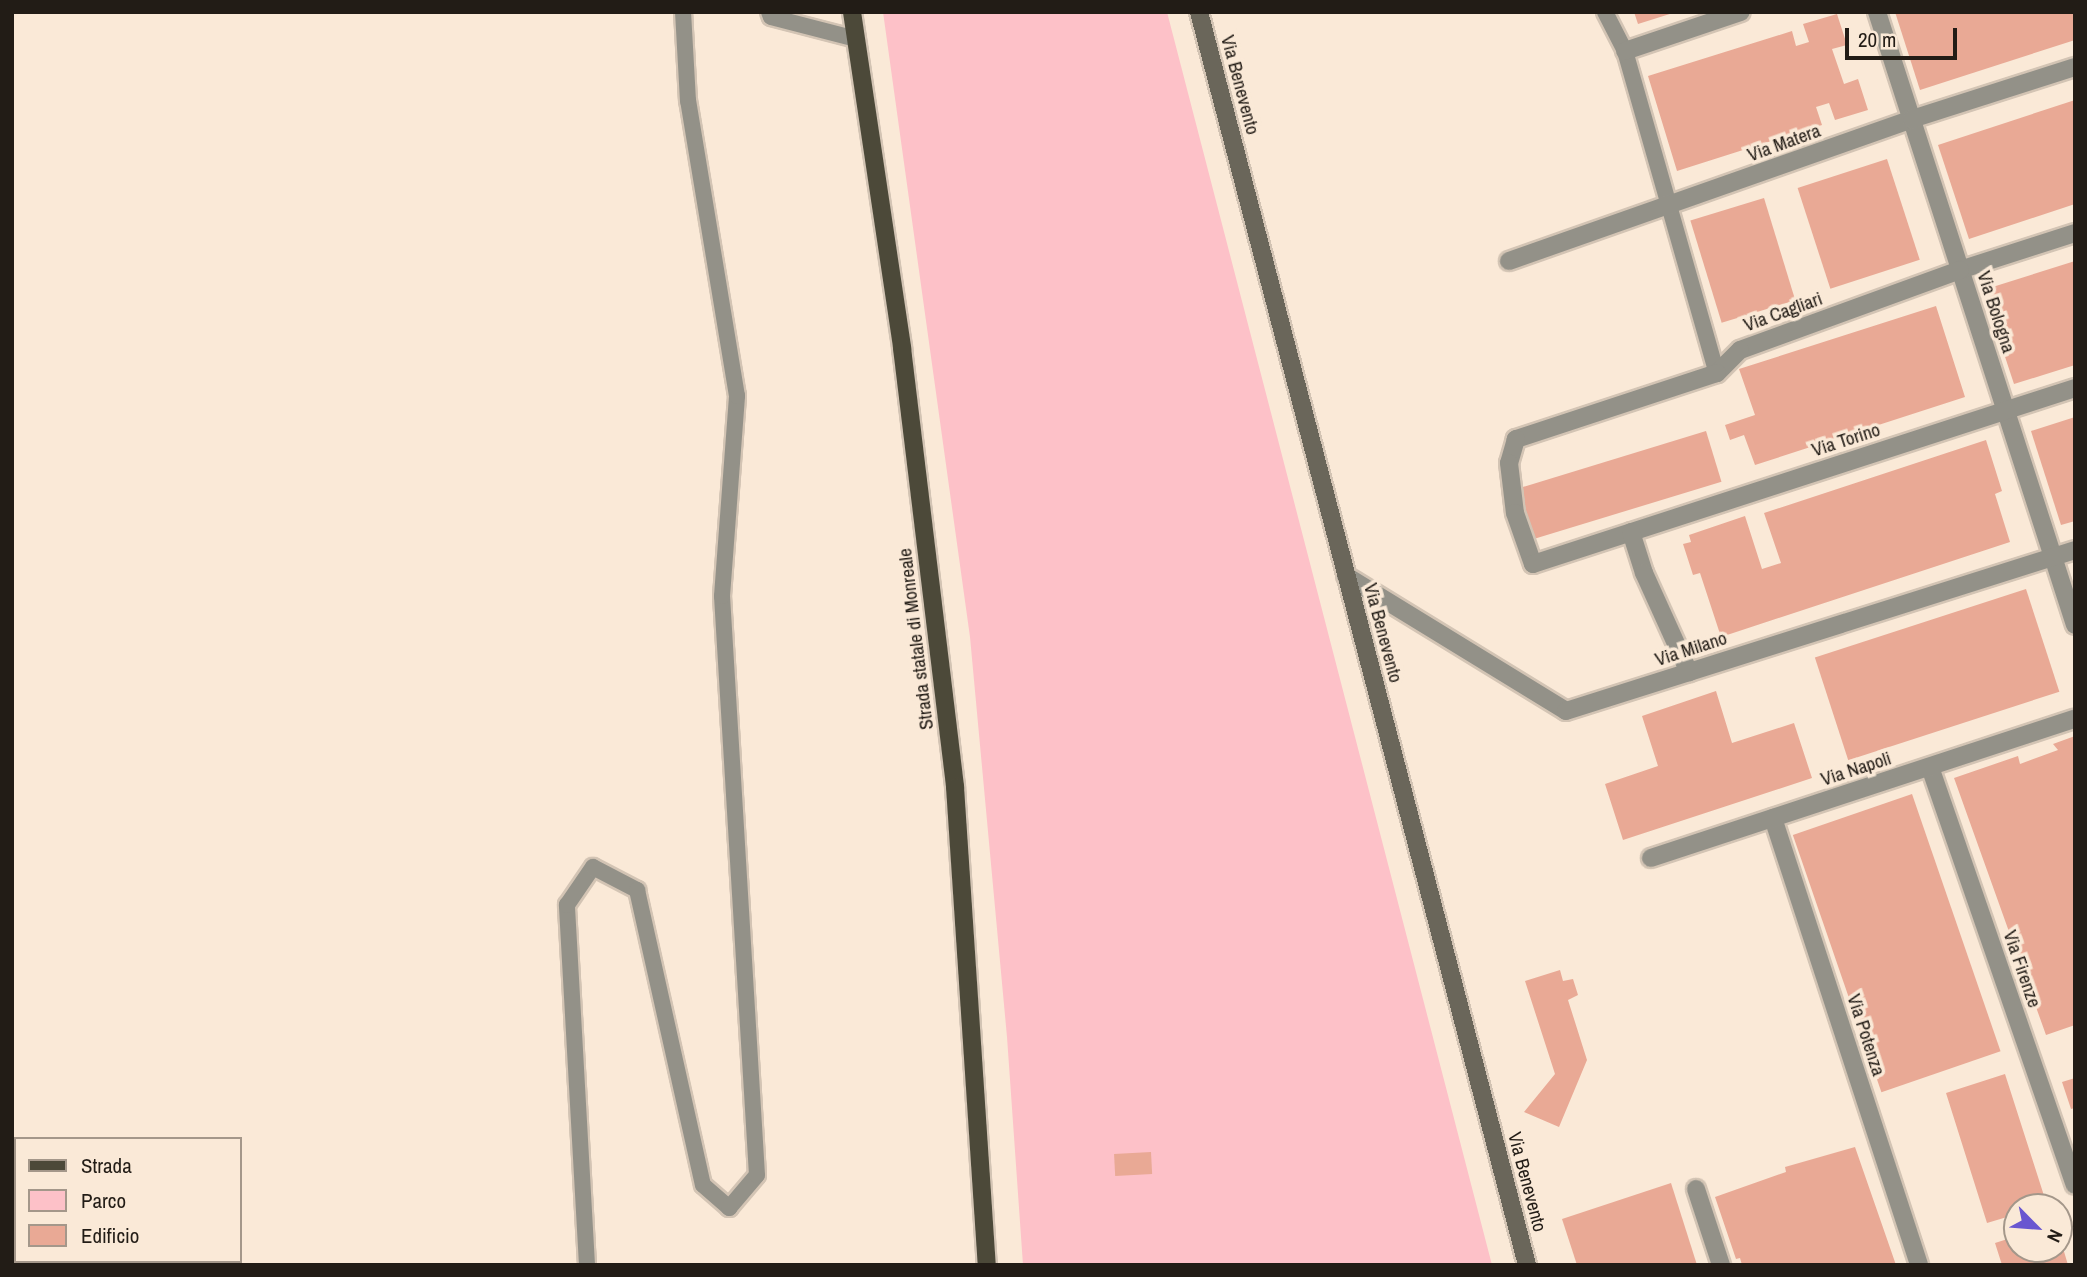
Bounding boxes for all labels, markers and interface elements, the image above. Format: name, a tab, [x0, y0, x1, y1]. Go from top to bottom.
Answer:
scale bar	[1849, 14, 1961, 58]
text: 20 m	[1858, 25, 1896, 54]
street label: Via Benevento	[1216, 33, 1264, 137]
street label: Via Matera	[1744, 119, 1824, 167]
street label: Via Bologna	[1972, 268, 2020, 356]
street label: Via Cagliari	[1741, 287, 1825, 337]
street label: Via Torino	[1809, 418, 1883, 462]
street label: Strada statale di Monreale	[894, 547, 938, 731]
street label: Via Benevento	[1359, 581, 1407, 685]
street label: Via Milano	[1652, 627, 1730, 671]
street label: Via Napoli	[1818, 747, 1894, 791]
street label: Via Firenze	[1998, 927, 2046, 1011]
street label: Via Potenza	[1842, 991, 1890, 1079]
street label: Via Benevento	[1503, 1130, 1551, 1234]
legend	[14, 1137, 242, 1263]
text: Strada	[81, 1151, 132, 1180]
text: Parco	[81, 1186, 126, 1215]
north arrow	[2003, 1193, 2073, 1263]
text: Edificio	[81, 1221, 139, 1250]
text: N	[2041, 1225, 2069, 1247]

